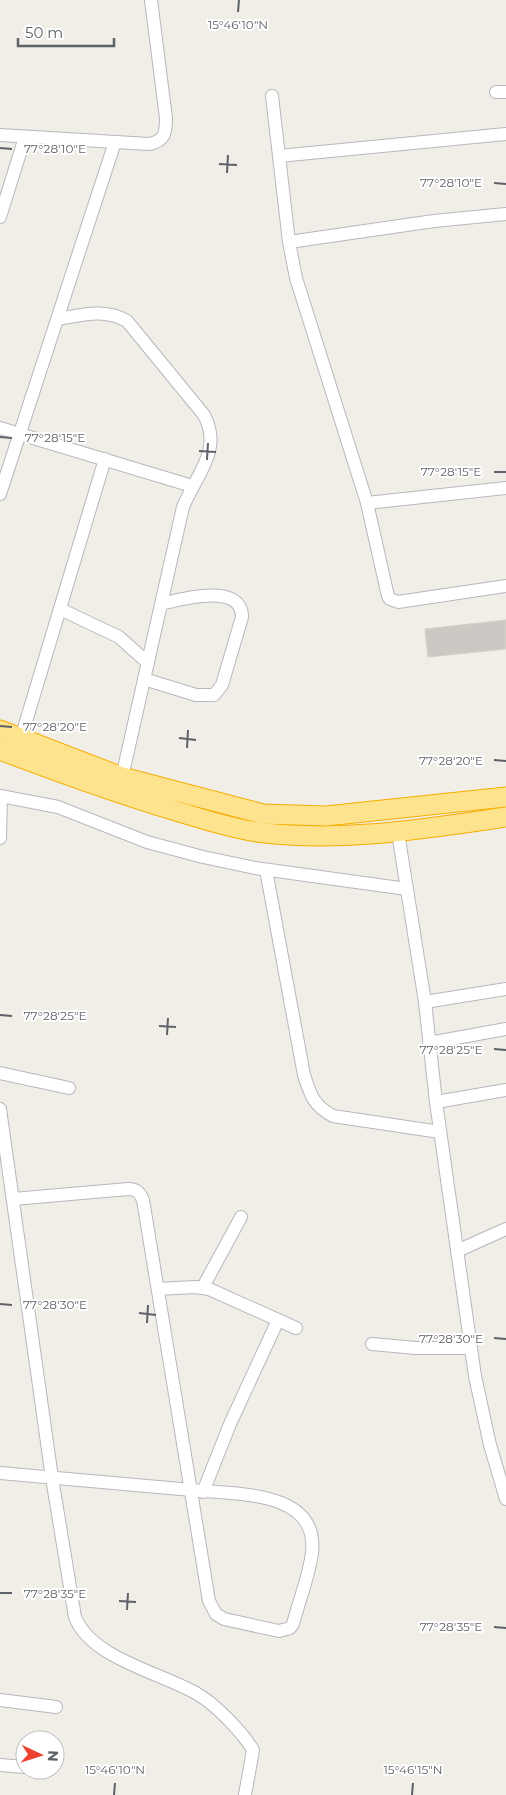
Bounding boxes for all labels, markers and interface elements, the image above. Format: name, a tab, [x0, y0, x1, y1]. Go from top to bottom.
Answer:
scale bar	[18, 15, 114, 47]
text: 15°46'10"N	[208, 17, 268, 32]
text: 50 m	[25, 23, 63, 42]
text: 77°28'10"E	[24, 141, 86, 156]
text: 77°28'10"E	[420, 175, 482, 190]
text: 77°28'15"E	[25, 430, 85, 445]
text: 77°28'15"E	[421, 464, 481, 479]
text: 77°28'20"E	[23, 719, 87, 734]
text: 77°28'20"E	[419, 753, 483, 768]
text: 77°28'25"E	[24, 1008, 86, 1023]
text: 77°28'25"E	[420, 1042, 482, 1057]
text: 77°28'30"E	[23, 1297, 87, 1312]
text: 77°28'30"E	[419, 1331, 483, 1346]
text: 77°28'35"E	[24, 1586, 86, 1601]
text: 77°28'35"E	[420, 1619, 482, 1634]
north arrow	[15, 1730, 65, 1780]
text: N	[44, 1750, 62, 1762]
text: 15°46'10"N	[85, 1762, 145, 1777]
text: 15°46'15"N	[384, 1762, 443, 1777]

